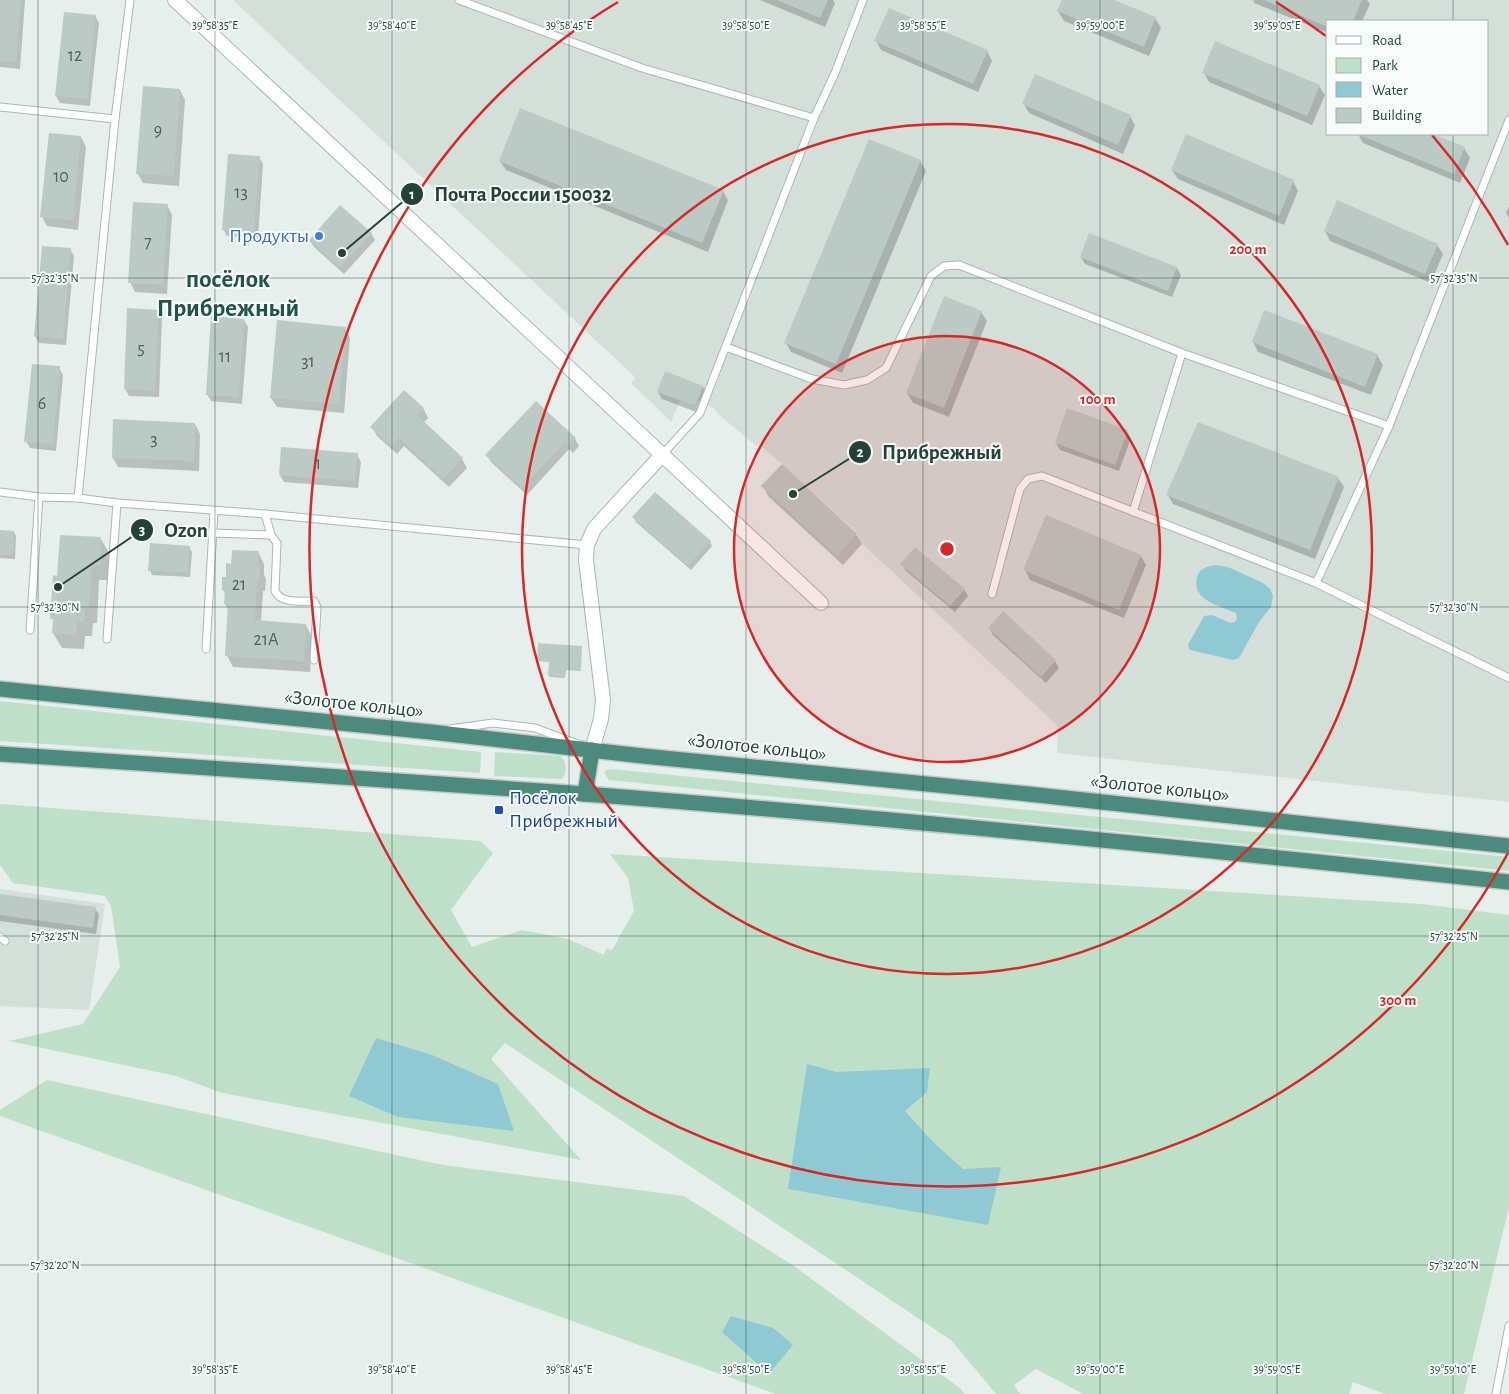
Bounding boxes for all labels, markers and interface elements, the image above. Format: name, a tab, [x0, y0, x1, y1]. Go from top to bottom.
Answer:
text: 39°58'35"E	[192, 19, 238, 31]
text: 39°58'40"E	[368, 19, 416, 31]
text: 39°58'45"E	[546, 19, 593, 31]
text: 39°58'50"E	[722, 19, 770, 31]
text: 39°58'55"E	[900, 19, 946, 31]
text: 39°59'00"E	[1076, 19, 1124, 31]
text: 39°59'05"E	[1253, 19, 1301, 31]
legend	[1326, 20, 1489, 135]
text: Road	[1372, 33, 1402, 48]
house number: 12	[68, 47, 82, 65]
text: Park	[1372, 58, 1398, 73]
text: Water	[1372, 83, 1408, 98]
text: Building	[1372, 108, 1422, 123]
house number: 9	[154, 122, 162, 140]
house number: 10	[53, 168, 69, 186]
callout: Почта России 150032	[399, 176, 621, 212]
house number: 13	[234, 184, 248, 202]
text: Почта России 150032	[434, 184, 612, 205]
text: 1	[409, 187, 415, 202]
place label: Продукты	[229, 226, 309, 246]
marker: Продукты	[313, 230, 325, 242]
house number: 7	[144, 234, 152, 252]
text: 200 m	[1229, 242, 1267, 257]
district label: посёлок Прибрежный	[157, 267, 299, 321]
text: 57°32'35"N	[31, 272, 79, 284]
text: 57°32'35"N	[1430, 272, 1478, 284]
house number: 5	[137, 340, 145, 358]
house number: 11	[219, 348, 231, 366]
house number: 31	[301, 353, 315, 371]
text: 100 m	[1080, 392, 1116, 407]
house number: 6	[38, 395, 46, 413]
house number: 3	[150, 431, 158, 449]
callout: Прибрежный	[847, 434, 1012, 470]
text: Прибрежный	[882, 442, 1002, 463]
text: 2	[856, 445, 864, 460]
house number: 1	[315, 455, 321, 473]
callout: Ozon	[129, 512, 218, 548]
text: Ozon	[164, 520, 208, 541]
text: 3	[139, 523, 145, 538]
centre of rings	[938, 540, 956, 558]
house number: 21	[232, 576, 246, 594]
text: 57°32'30"N	[31, 601, 79, 613]
text: 57°32'30"N	[1430, 601, 1478, 613]
house number: 21А	[254, 631, 279, 649]
street label: «Золотое кольцо»	[283, 687, 425, 721]
street label: «Золотое кольцо»	[686, 730, 828, 764]
street label: «Золотое кольцо»	[1089, 771, 1231, 805]
place label: Посёлок Прибрежный	[509, 788, 618, 831]
marker: Посёлок Прибрежный	[493, 804, 505, 816]
text: 57°32'25"N	[31, 930, 79, 942]
text: 57°32'25"N	[1430, 930, 1478, 942]
text: 300 m	[1380, 993, 1416, 1008]
text: 57°32'20"N	[30, 1259, 80, 1271]
text: 57°32'20"N	[1429, 1259, 1479, 1271]
text: 39°58'35"E	[192, 1363, 238, 1375]
text: 39°58'40"E	[368, 1363, 416, 1375]
text: 39°58'45"E	[546, 1363, 593, 1375]
text: 39°58'50"E	[722, 1363, 770, 1375]
text: 39°58'55"E	[900, 1363, 946, 1375]
text: 39°59'00"E	[1076, 1363, 1124, 1375]
text: 39°59'05"E	[1253, 1363, 1301, 1375]
text: 39°59'10"E	[1430, 1363, 1476, 1375]

